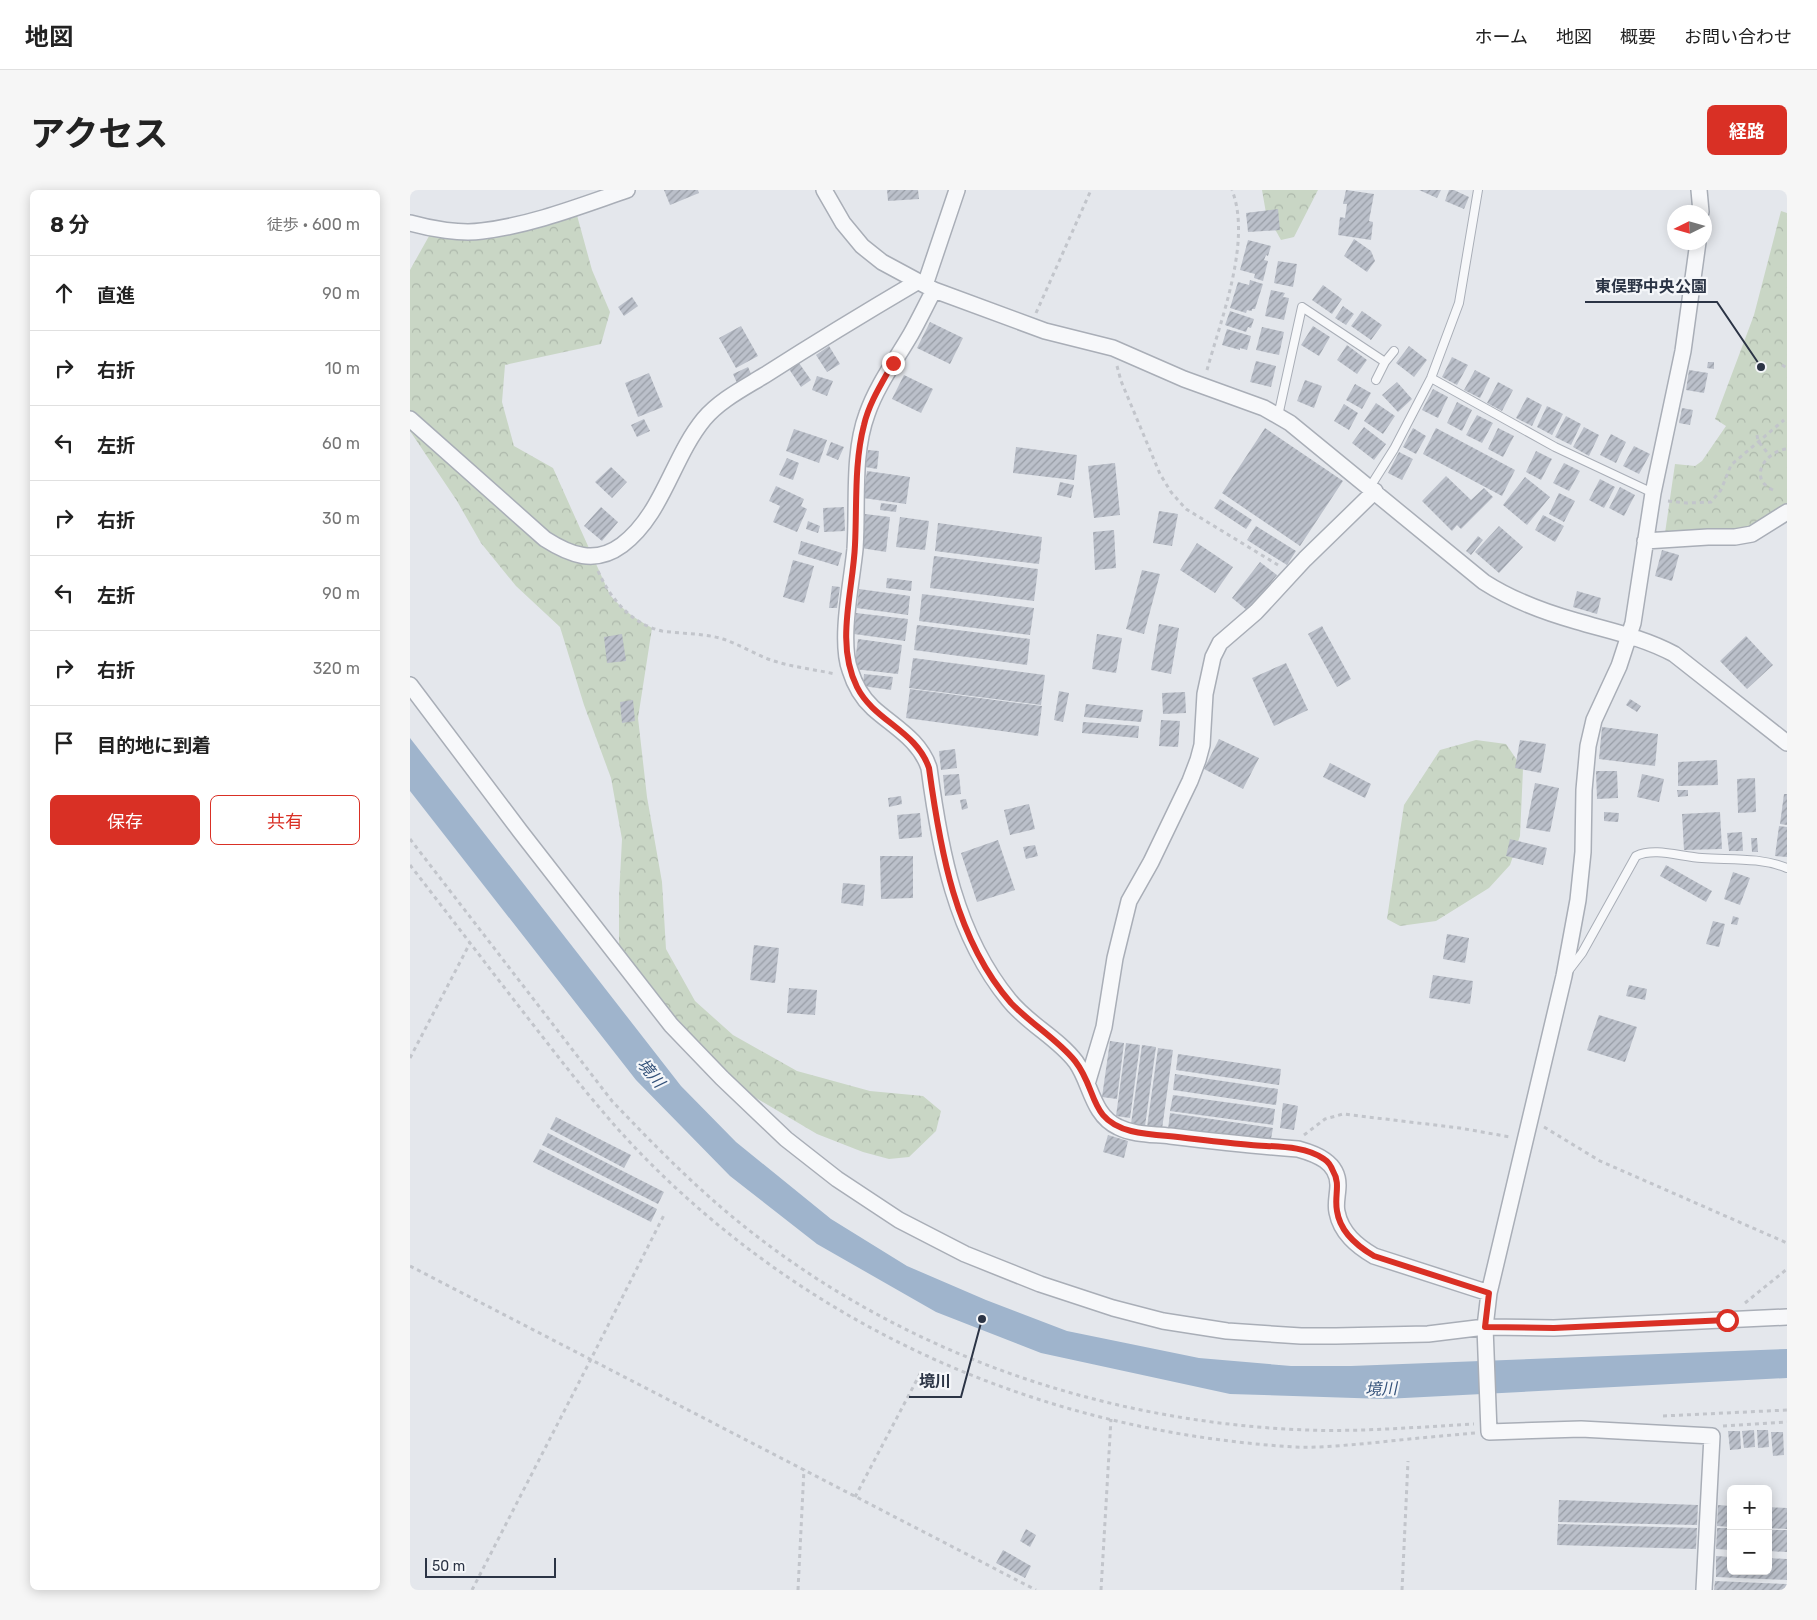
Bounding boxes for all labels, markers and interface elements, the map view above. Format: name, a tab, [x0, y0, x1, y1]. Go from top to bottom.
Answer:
text: 地図	[25, 23, 73, 51]
text: ホーム	[1475, 26, 1528, 48]
text: 地図	[1556, 26, 1592, 48]
text: 概要	[1620, 26, 1656, 48]
text: お問い合わせ	[1684, 26, 1792, 48]
button: 経路	[1707, 105, 1787, 155]
text: アクセス	[30, 113, 168, 155]
north arrow	[1667, 205, 1712, 250]
text: 8 分	[50, 212, 90, 237]
text: 徒歩 · 600 m	[267, 215, 360, 234]
callout: 東俣野中央公園	[1585, 271, 1717, 302]
text: 東俣野中央公園	[1595, 277, 1707, 296]
icon: ahead	[50, 279, 78, 307]
text: 直進	[97, 284, 135, 307]
text: 90 m	[322, 284, 360, 303]
route end	[882, 352, 905, 375]
icon: right	[50, 354, 78, 382]
text: 右折	[97, 359, 135, 382]
text: 10 m	[325, 359, 360, 378]
icon: left	[50, 429, 78, 457]
text: 左折	[97, 434, 135, 457]
text: 60 m	[322, 434, 360, 453]
icon: right	[50, 504, 78, 532]
text: 右折	[97, 509, 135, 532]
text: 30 m	[322, 509, 360, 528]
icon: left	[50, 579, 78, 607]
text: 左折	[97, 584, 135, 607]
text: 90 m	[322, 584, 360, 603]
icon: right	[50, 654, 78, 682]
text: 右折	[97, 659, 135, 682]
text: 320 m	[313, 659, 360, 678]
icon: arrive	[50, 729, 78, 757]
text: 目的地に到着	[97, 734, 211, 757]
button: 保存	[50, 795, 200, 845]
button: 共有	[210, 795, 360, 845]
water label: 境川	[633, 1055, 670, 1093]
route start	[1716, 1309, 1739, 1332]
callout: 境川	[909, 1366, 961, 1397]
text: 境川	[919, 1372, 951, 1391]
water label: 境川	[1365, 1379, 1399, 1399]
map controls	[1727, 1485, 1772, 1575]
button: +	[1727, 1485, 1772, 1530]
button: −	[1727, 1530, 1772, 1575]
scale bar	[425, 1555, 556, 1578]
text: 50 m	[432, 1558, 465, 1575]

